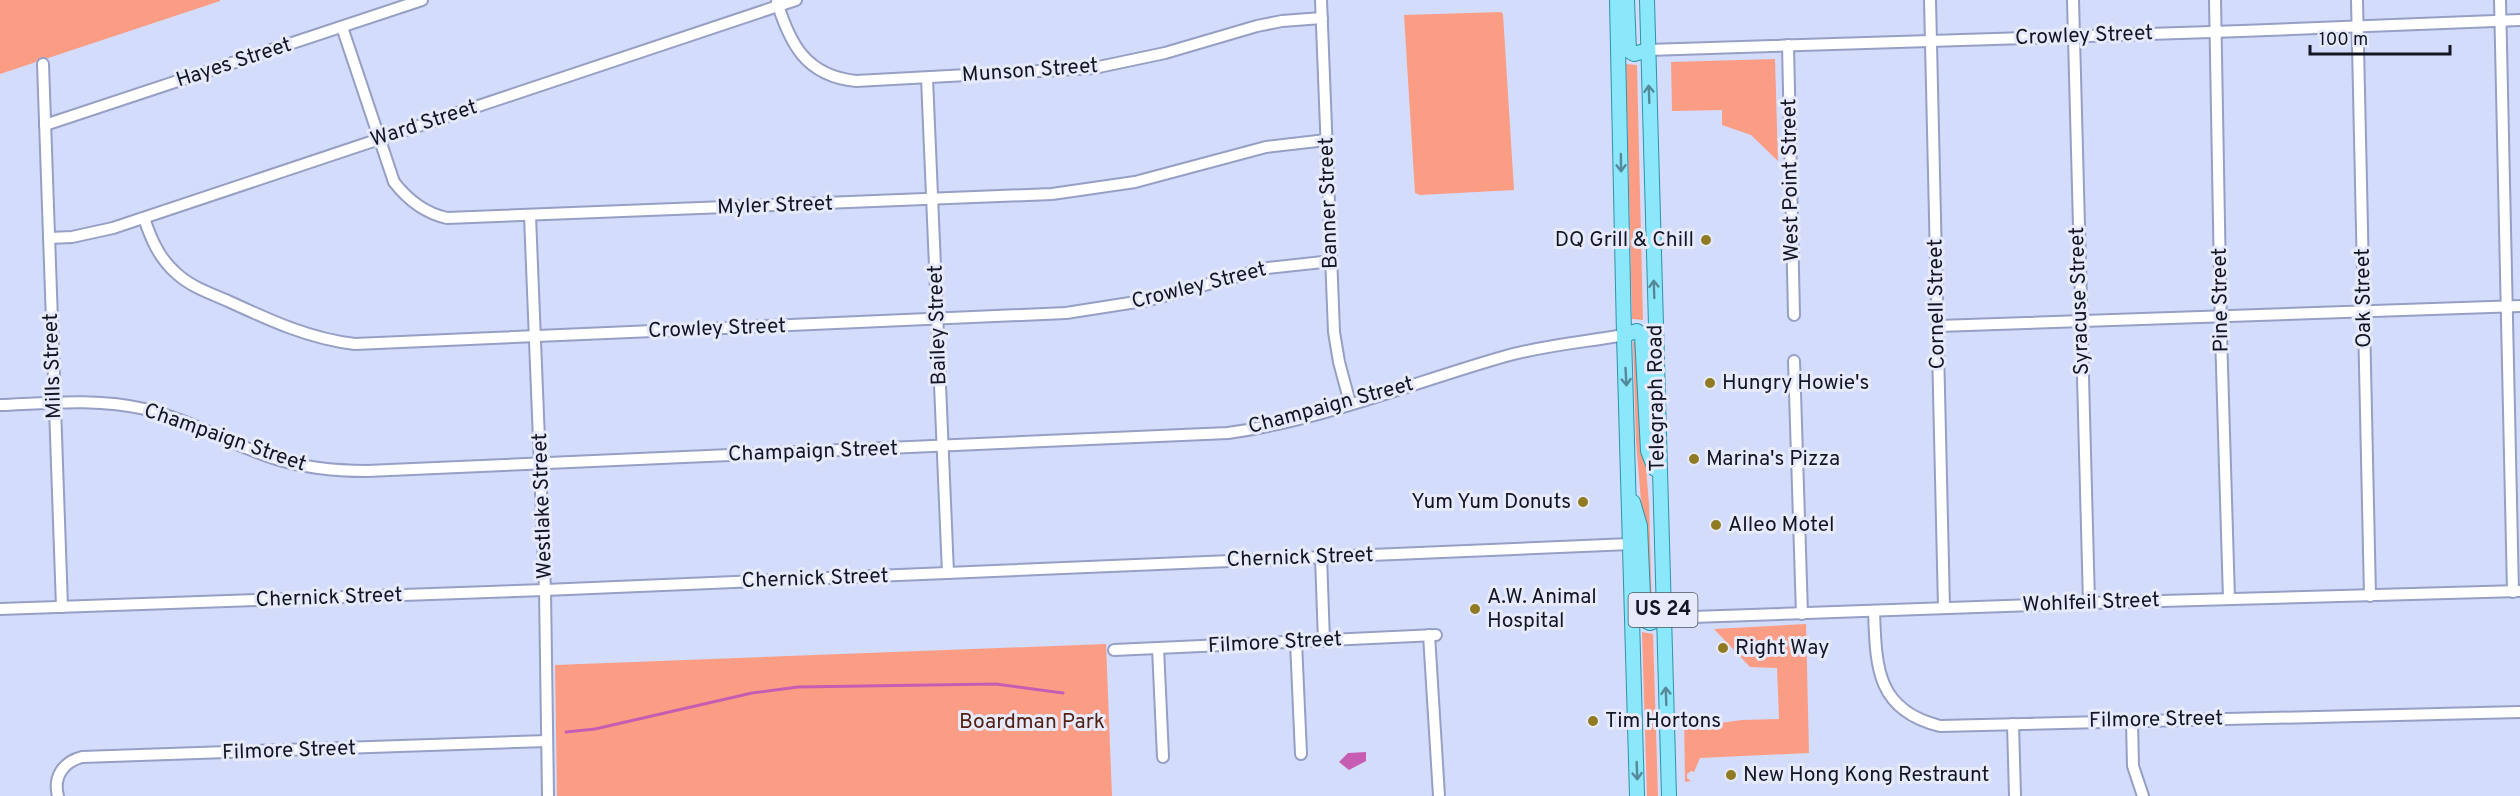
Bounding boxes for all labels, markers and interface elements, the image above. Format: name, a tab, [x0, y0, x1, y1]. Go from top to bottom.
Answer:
scale bar	[2310, 18, 2450, 56]
street label: Crowley Street	[2015, 20, 2153, 52]
text: 100 m	[2319, 29, 2368, 52]
street label: Hayes Street	[173, 32, 295, 94]
street label: Munson Street	[961, 53, 1099, 89]
one-way arrow	[1643, 84, 1654, 104]
street label: Ward Street	[367, 94, 481, 154]
street label: West Point Street	[1776, 98, 1806, 262]
street label: Banner Street	[1313, 137, 1345, 269]
one-way arrow	[1615, 152, 1627, 172]
street label: Myler Street	[717, 190, 833, 222]
street label: Syracuse Street	[2064, 226, 2096, 376]
place label: DQ Grill & Chill	[1555, 227, 1694, 254]
marker: DQ Grill & Chill	[1699, 233, 1713, 247]
street label: Cornell Street	[1922, 238, 1952, 370]
street label: Pine Street	[2207, 247, 2235, 353]
street label: Oak Street	[2350, 248, 2378, 348]
street label: Crowley Street	[1129, 256, 1269, 316]
street label: Bailey Street	[922, 264, 954, 386]
one-way arrow	[1649, 279, 1660, 299]
street label: Mills Street	[38, 313, 68, 419]
street label: Crowley Street	[648, 313, 786, 345]
street label: Telegraph Road	[1642, 324, 1672, 472]
one-way arrow	[1620, 367, 1631, 387]
place label: Hungry Howie's	[1722, 370, 1869, 397]
street label: Champaign Street	[1245, 371, 1417, 441]
marker: Hungry Howie's	[1703, 376, 1717, 390]
street label: Champaign Street	[140, 398, 310, 478]
street label: Westlake Street	[527, 432, 559, 580]
street label: Champaign Street	[728, 436, 898, 468]
place label: Marina's Pizza	[1706, 446, 1840, 473]
marker: Marina's Pizza	[1687, 452, 1701, 466]
place label: Yum Yum Donuts	[1411, 489, 1571, 516]
marker: Yum Yum Donuts	[1576, 495, 1590, 509]
place label: Alleo Motel	[1728, 512, 1835, 539]
marker: Alleo Motel	[1709, 518, 1723, 532]
street label: Chernick Street	[1226, 542, 1374, 574]
street label: Chernick Street	[741, 563, 889, 595]
street label: Chernick Street	[255, 582, 403, 614]
place label: A.W. Animal Hospital	[1487, 584, 1597, 635]
street label: Wohlfeil Street	[2022, 587, 2160, 619]
road number: US 24	[1628, 593, 1698, 627]
marker: A.W. Animal Hospital	[1468, 602, 1482, 616]
street label: Filmore Street	[1207, 626, 1343, 660]
place label: Right Way	[1735, 635, 1829, 662]
marker: Right Way	[1716, 641, 1730, 655]
one-way arrow	[1661, 686, 1672, 706]
street label: Filmore Street	[2089, 705, 2223, 735]
place label: Tim Hortons	[1605, 708, 1721, 735]
park label: Boardman Park	[959, 709, 1105, 736]
marker: Tim Hortons	[1586, 714, 1600, 728]
street label: Filmore Street	[222, 735, 356, 767]
one-way arrow	[1631, 760, 1642, 780]
place label: New Hong Kong Restraunt	[1743, 762, 1990, 789]
marker: New Hong Kong Restraunt	[1724, 768, 1738, 782]

